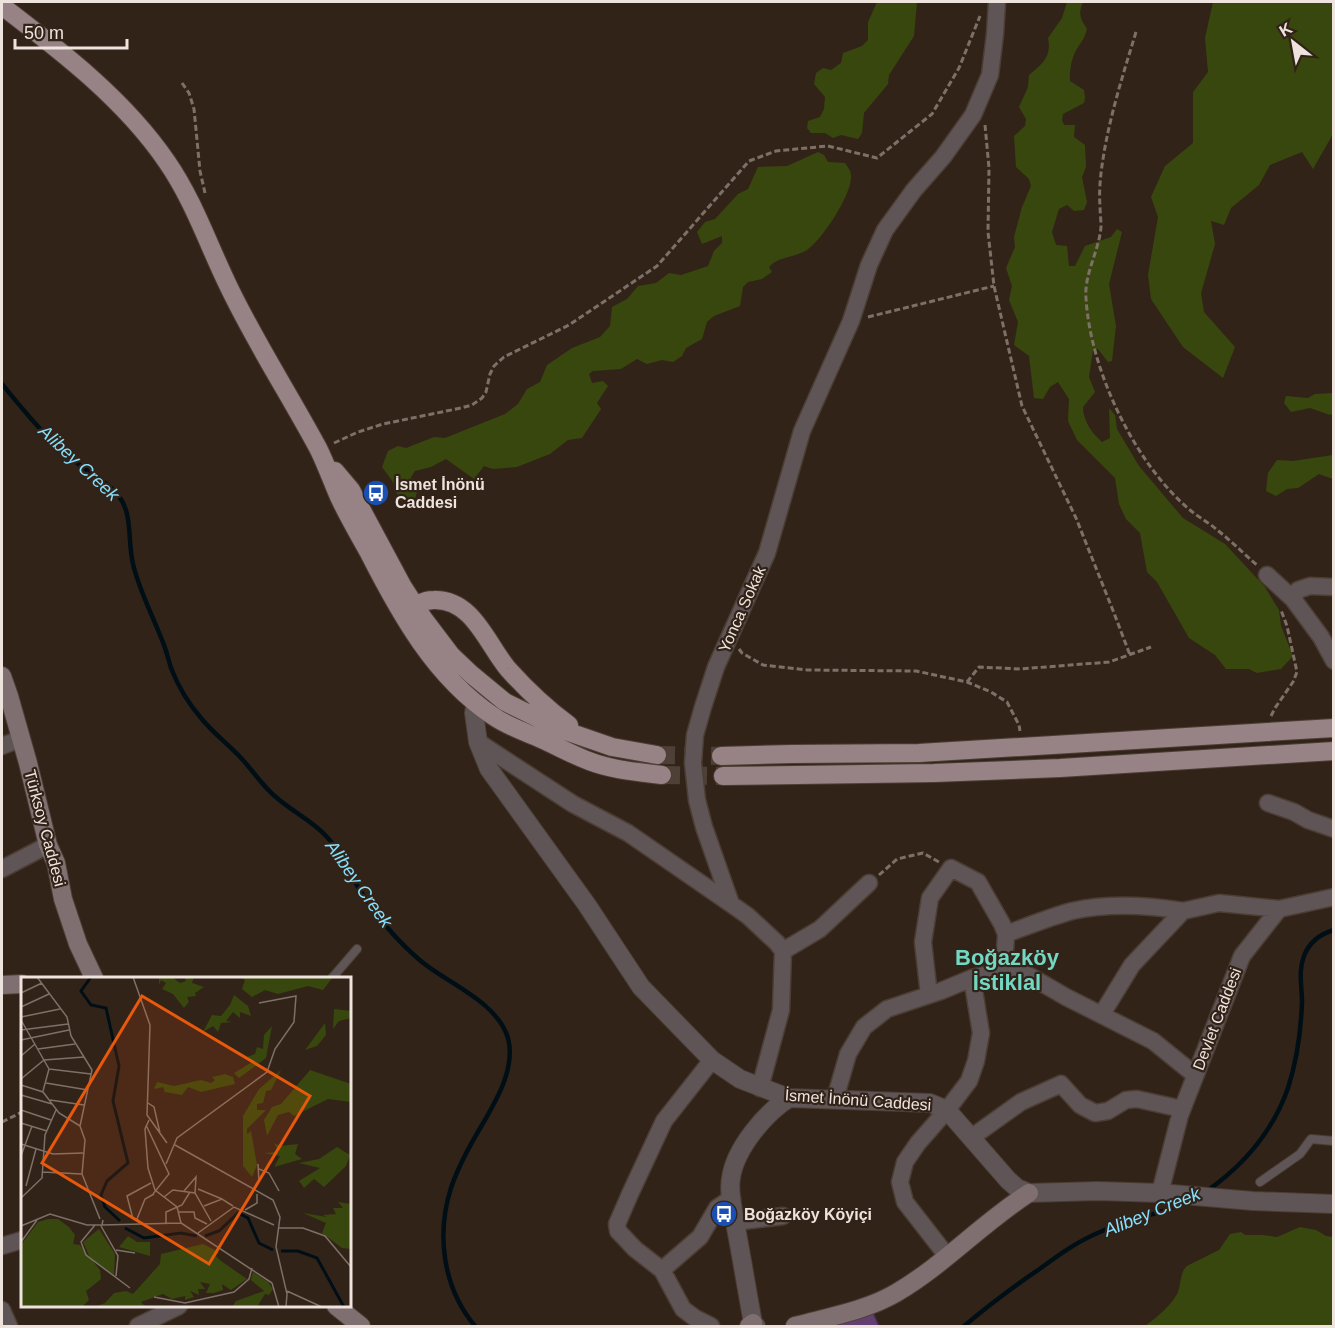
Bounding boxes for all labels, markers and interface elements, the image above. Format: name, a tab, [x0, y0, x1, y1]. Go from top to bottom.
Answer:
scale bar	[15, 12, 128, 50]
north arrow	[1263, 12, 1323, 72]
text: K	[1276, 19, 1295, 40]
text: 50 m	[24, 23, 64, 43]
water label: Alibey Creek	[34, 420, 124, 506]
place label: İsmet İnönü Caddesi	[395, 476, 485, 511]
bus stop icon: İsmet İnönü Caddesi	[361, 478, 391, 508]
street label: Yonca Sokak	[715, 562, 769, 655]
street label: Türksoy Caddesi	[21, 768, 69, 888]
water label: Alibey Creek	[321, 836, 397, 932]
district label: Boğazköy İstiklal	[955, 945, 1060, 995]
street label: Devlet Caddesi	[1190, 965, 1244, 1073]
inset map	[21, 977, 351, 1307]
street label: İsmet İnönü Caddesi	[784, 1085, 932, 1114]
water label: Alibey Creek	[1100, 1183, 1204, 1241]
bus stop icon: Boğazköy Köyiçi	[709, 1199, 739, 1229]
place label: Boğazköy Köyiçi	[744, 1206, 872, 1223]

